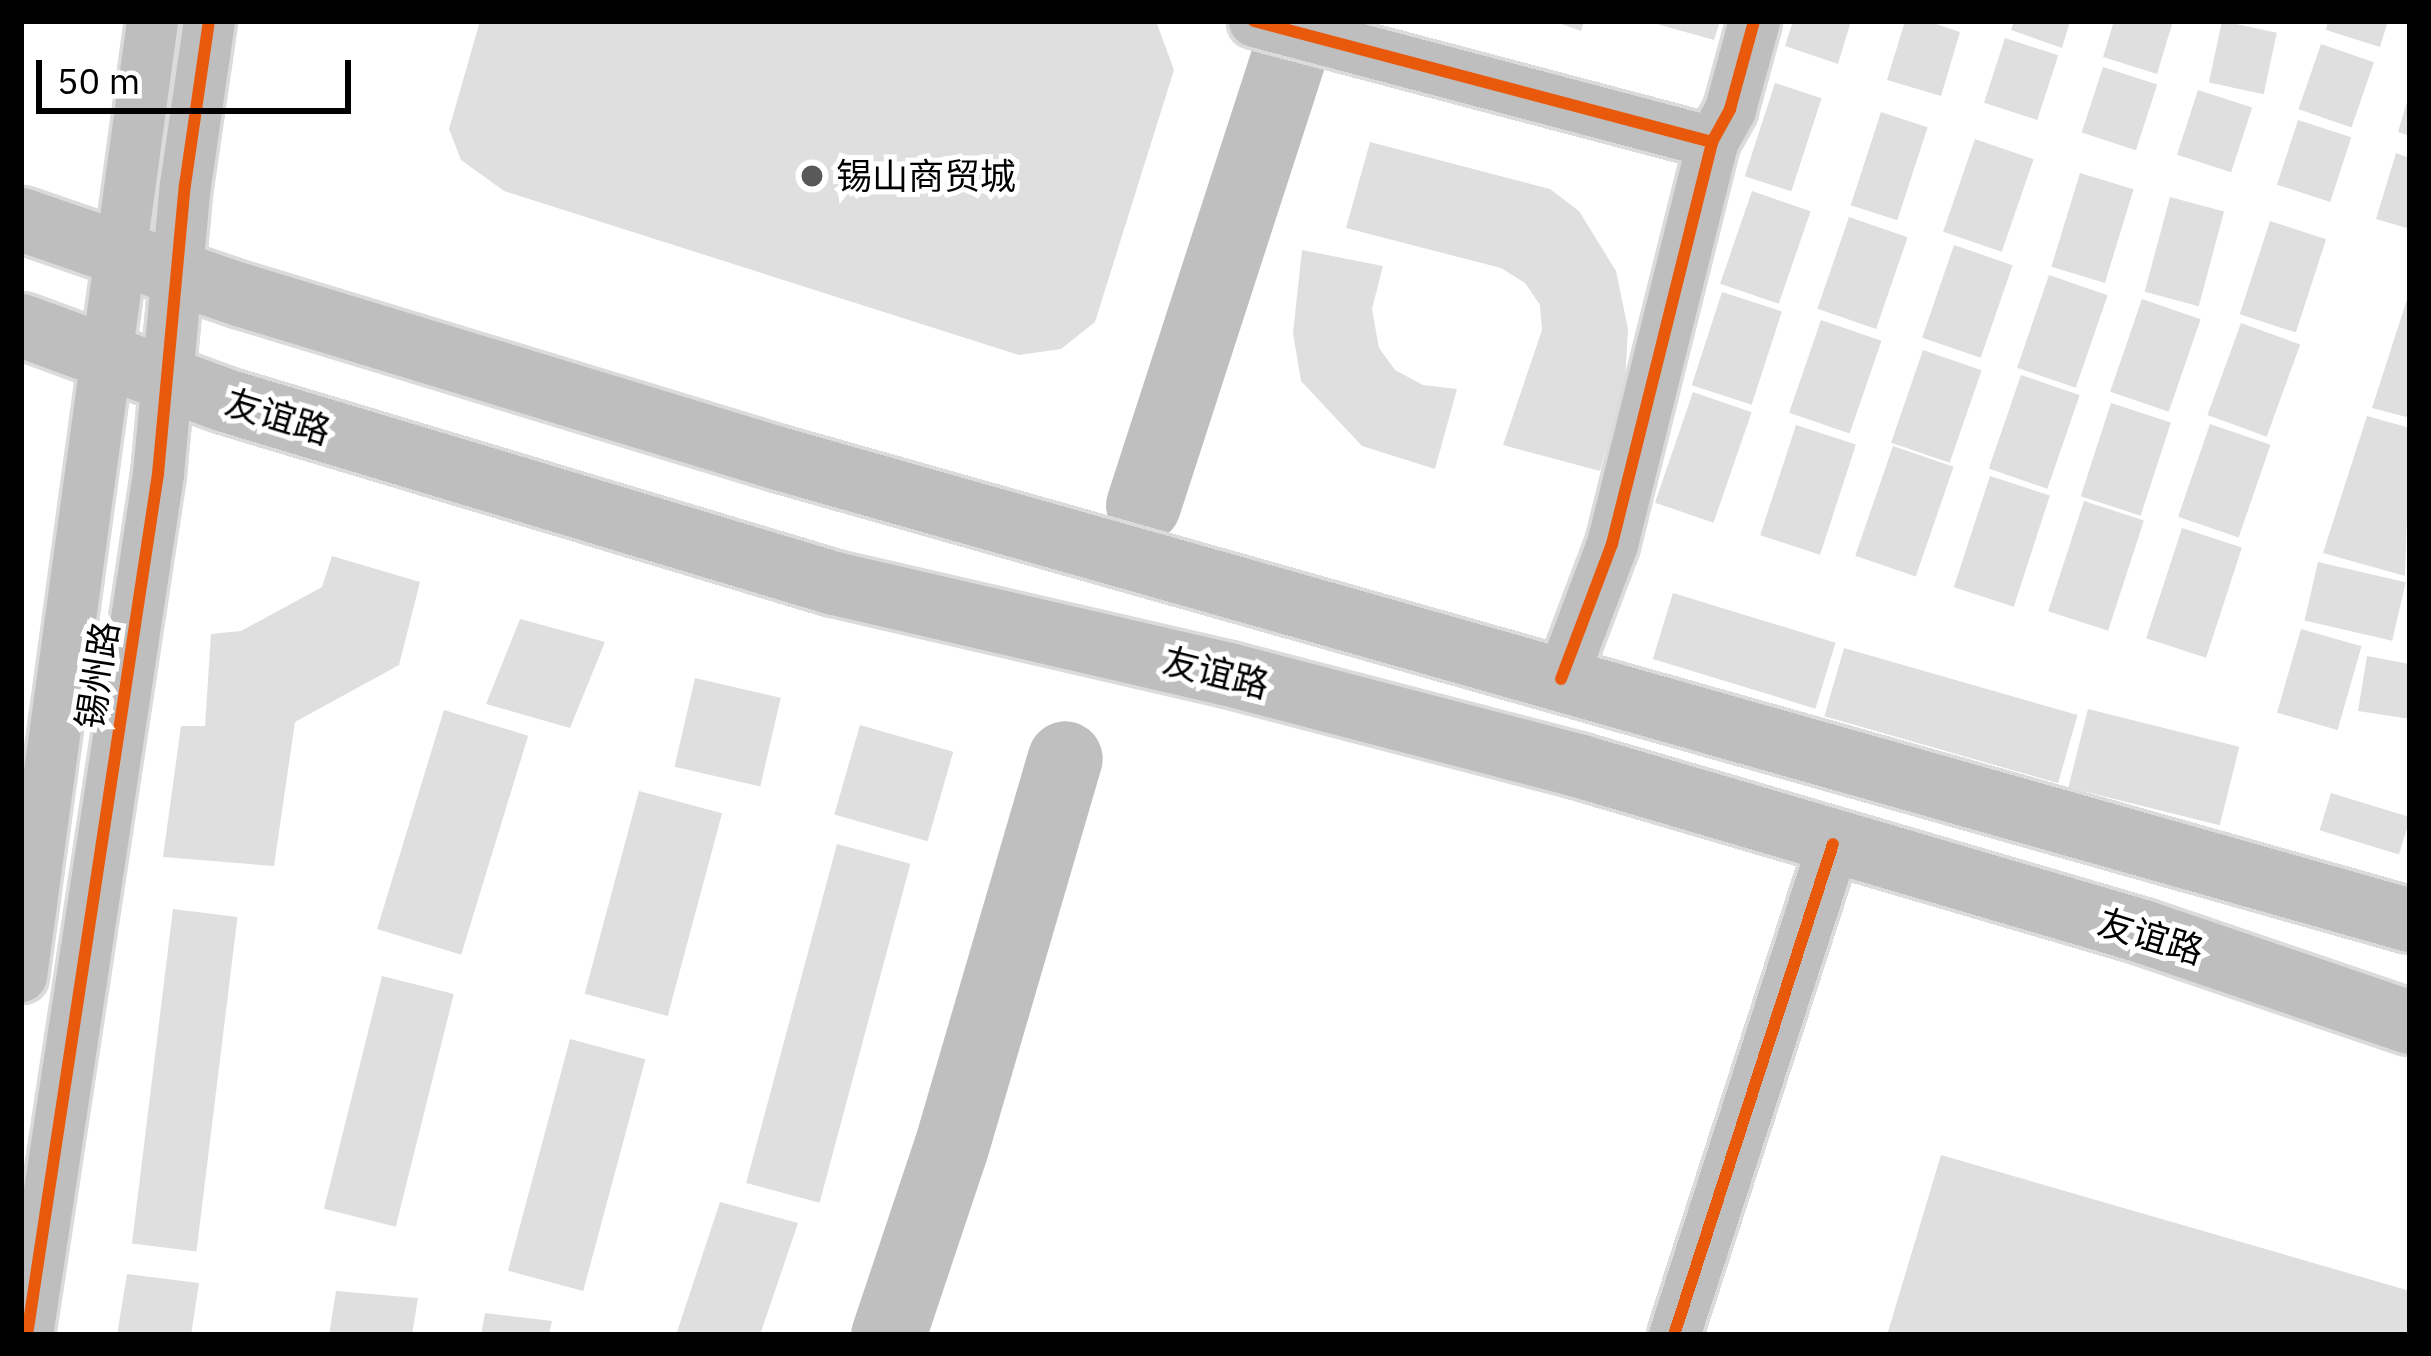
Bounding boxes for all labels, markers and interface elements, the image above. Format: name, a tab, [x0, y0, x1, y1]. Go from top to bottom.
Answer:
scale bar	[42, 36, 357, 110]
text: 50 m	[57, 57, 140, 104]
place label: 锡山商贸城	[836, 154, 1016, 198]
marker: 锡山商贸城	[799, 163, 825, 189]
street label: 友谊路	[220, 380, 336, 452]
street label: 锡州路	[67, 618, 127, 732]
street label: 友谊路	[1158, 638, 1274, 706]
street label: 友谊路	[2093, 900, 2209, 972]

